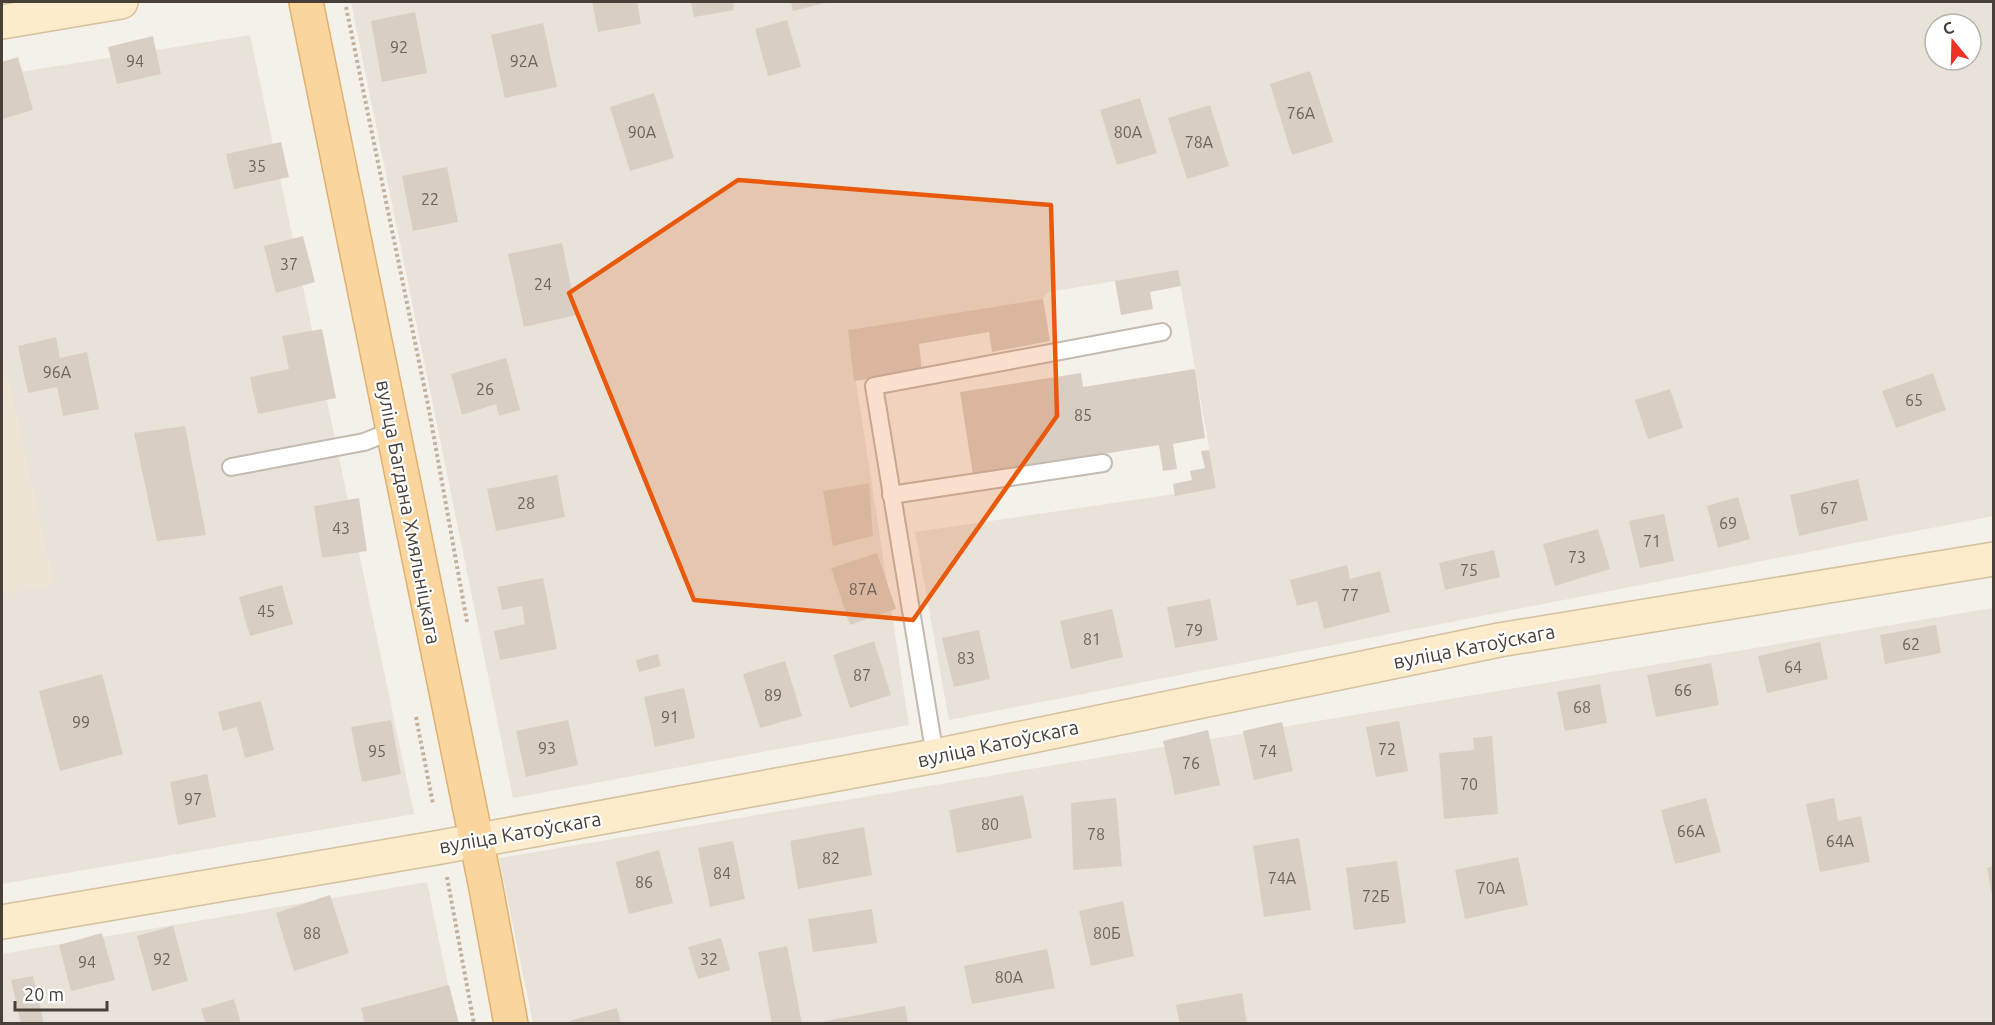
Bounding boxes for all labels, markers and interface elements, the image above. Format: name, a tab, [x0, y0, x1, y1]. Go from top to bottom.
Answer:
north arrow	[1923, 12, 1983, 72]
text: С	[1940, 18, 1956, 38]
house number: 92	[390, 38, 408, 56]
house number: 94	[126, 52, 144, 70]
house number: 92А	[510, 52, 539, 70]
house number: 76А	[1287, 104, 1316, 122]
house number: 90А	[628, 123, 657, 141]
house number: 80А	[1114, 123, 1143, 141]
house number: 78А	[1185, 133, 1214, 151]
house number: 35	[248, 157, 266, 175]
house number: 22	[421, 190, 439, 208]
house number: 37	[280, 255, 298, 273]
house number: 24	[534, 275, 552, 293]
house number: 96А	[43, 363, 72, 381]
street label: вуліца Багдана Хмяльніцкага	[372, 378, 446, 646]
house number: 26	[476, 380, 494, 398]
house number: 65	[1905, 391, 1923, 409]
house number: 85	[1074, 406, 1092, 424]
house number: 28	[517, 494, 535, 512]
house number: 67	[1820, 499, 1838, 517]
house number: 69	[1719, 514, 1737, 532]
house number: 43	[332, 519, 350, 537]
house number: 71	[1643, 532, 1661, 550]
house number: 73	[1568, 548, 1586, 566]
house number: 75	[1460, 561, 1478, 579]
house number: 87А	[849, 580, 878, 598]
house number: 77	[1341, 586, 1359, 604]
house number: 45	[257, 602, 275, 620]
street label: вуліца Катоўскага	[1391, 619, 1557, 673]
house number: 79	[1185, 621, 1203, 639]
house number: 81	[1083, 630, 1101, 648]
house number: 62	[1902, 635, 1920, 653]
house number: 83	[957, 649, 975, 667]
house number: 64	[1784, 658, 1802, 676]
house number: 87	[853, 666, 871, 684]
house number: 66	[1674, 681, 1692, 699]
house number: 89	[764, 686, 782, 704]
house number: 68	[1573, 698, 1591, 716]
house number: 91	[661, 708, 679, 726]
house number: 99	[72, 713, 90, 731]
street label: вуліца Катоўскага	[915, 715, 1081, 771]
house number: 93	[538, 739, 556, 757]
house number: 72	[1378, 740, 1396, 758]
house number: 95	[368, 742, 386, 760]
house number: 74	[1259, 742, 1277, 760]
house number: 76	[1182, 754, 1200, 772]
house number: 70	[1460, 775, 1478, 793]
house number: 97	[184, 790, 202, 808]
street label: вуліца Катоўскага	[437, 806, 603, 858]
house number: 80	[981, 815, 999, 833]
house number: 66А	[1677, 822, 1706, 840]
house number: 78	[1087, 825, 1105, 843]
house number: 64А	[1826, 832, 1855, 850]
house number: 82	[822, 849, 840, 867]
house number: 84	[713, 864, 731, 882]
house number: 74А	[1268, 869, 1297, 887]
house number: 86	[635, 873, 653, 891]
house number: 70А	[1477, 879, 1506, 897]
house number: 72Б	[1362, 887, 1390, 905]
house number: 88	[303, 924, 321, 942]
house number: 80Б	[1093, 924, 1121, 942]
house number: 92	[153, 950, 171, 968]
house number: 32	[700, 950, 718, 968]
house number: 94	[78, 953, 96, 971]
house number: 80А	[995, 968, 1024, 986]
scale bar	[15, 974, 106, 1012]
text: 20 m	[24, 984, 64, 1004]

